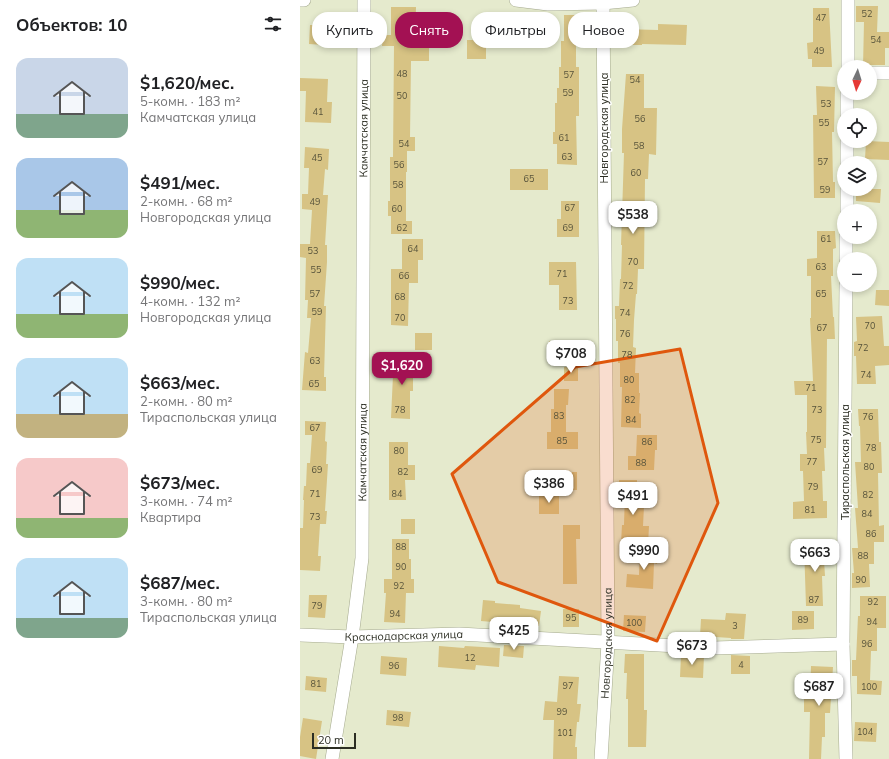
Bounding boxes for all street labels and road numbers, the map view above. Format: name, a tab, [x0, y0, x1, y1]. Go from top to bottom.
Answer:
street label: Новгородская улица	[597, 72, 611, 184]
street label: Камчатская улица	[356, 79, 371, 178]
street label: Камчатская улица	[355, 403, 370, 502]
street label: Тираспольская улица	[838, 404, 852, 520]
street label: Новгородская улица	[598, 587, 615, 699]
street label: Краснодарская улица	[344, 627, 464, 644]

